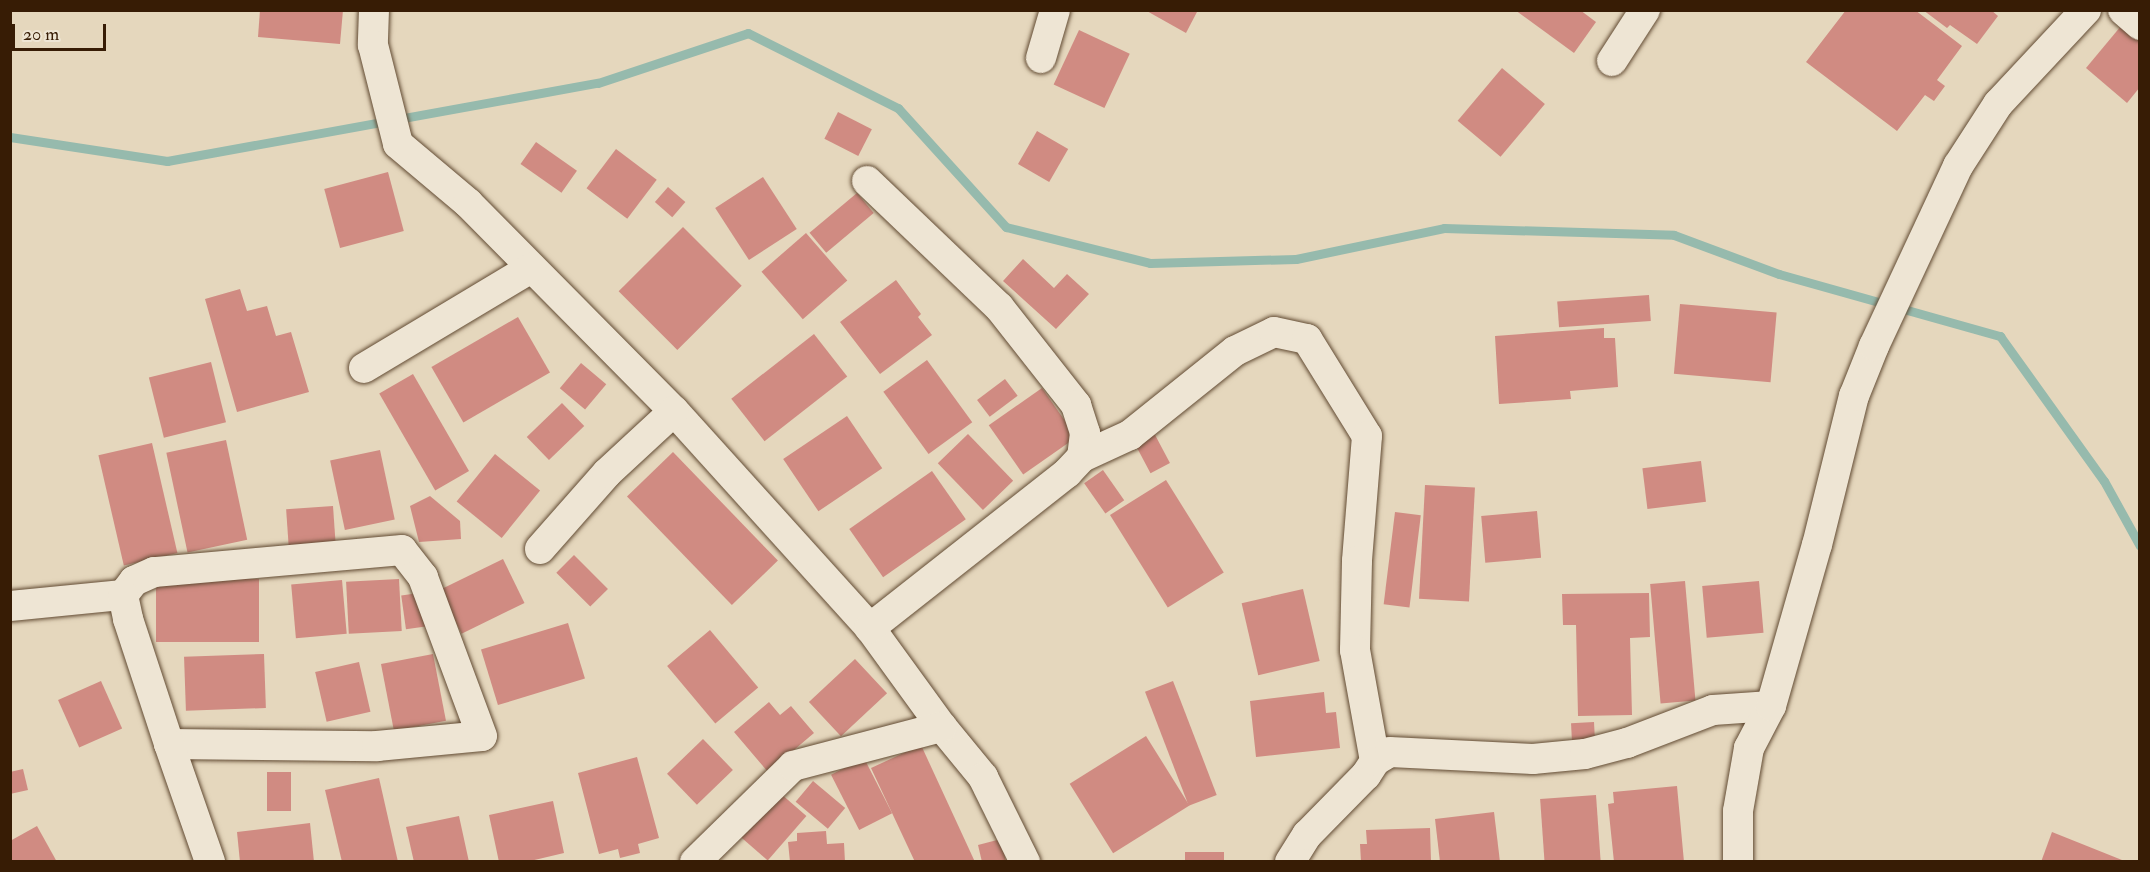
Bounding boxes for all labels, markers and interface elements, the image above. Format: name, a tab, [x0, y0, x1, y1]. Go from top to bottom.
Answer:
scale bar	[15, 12, 110, 50]
text: 20 m	[23, 23, 59, 46]

